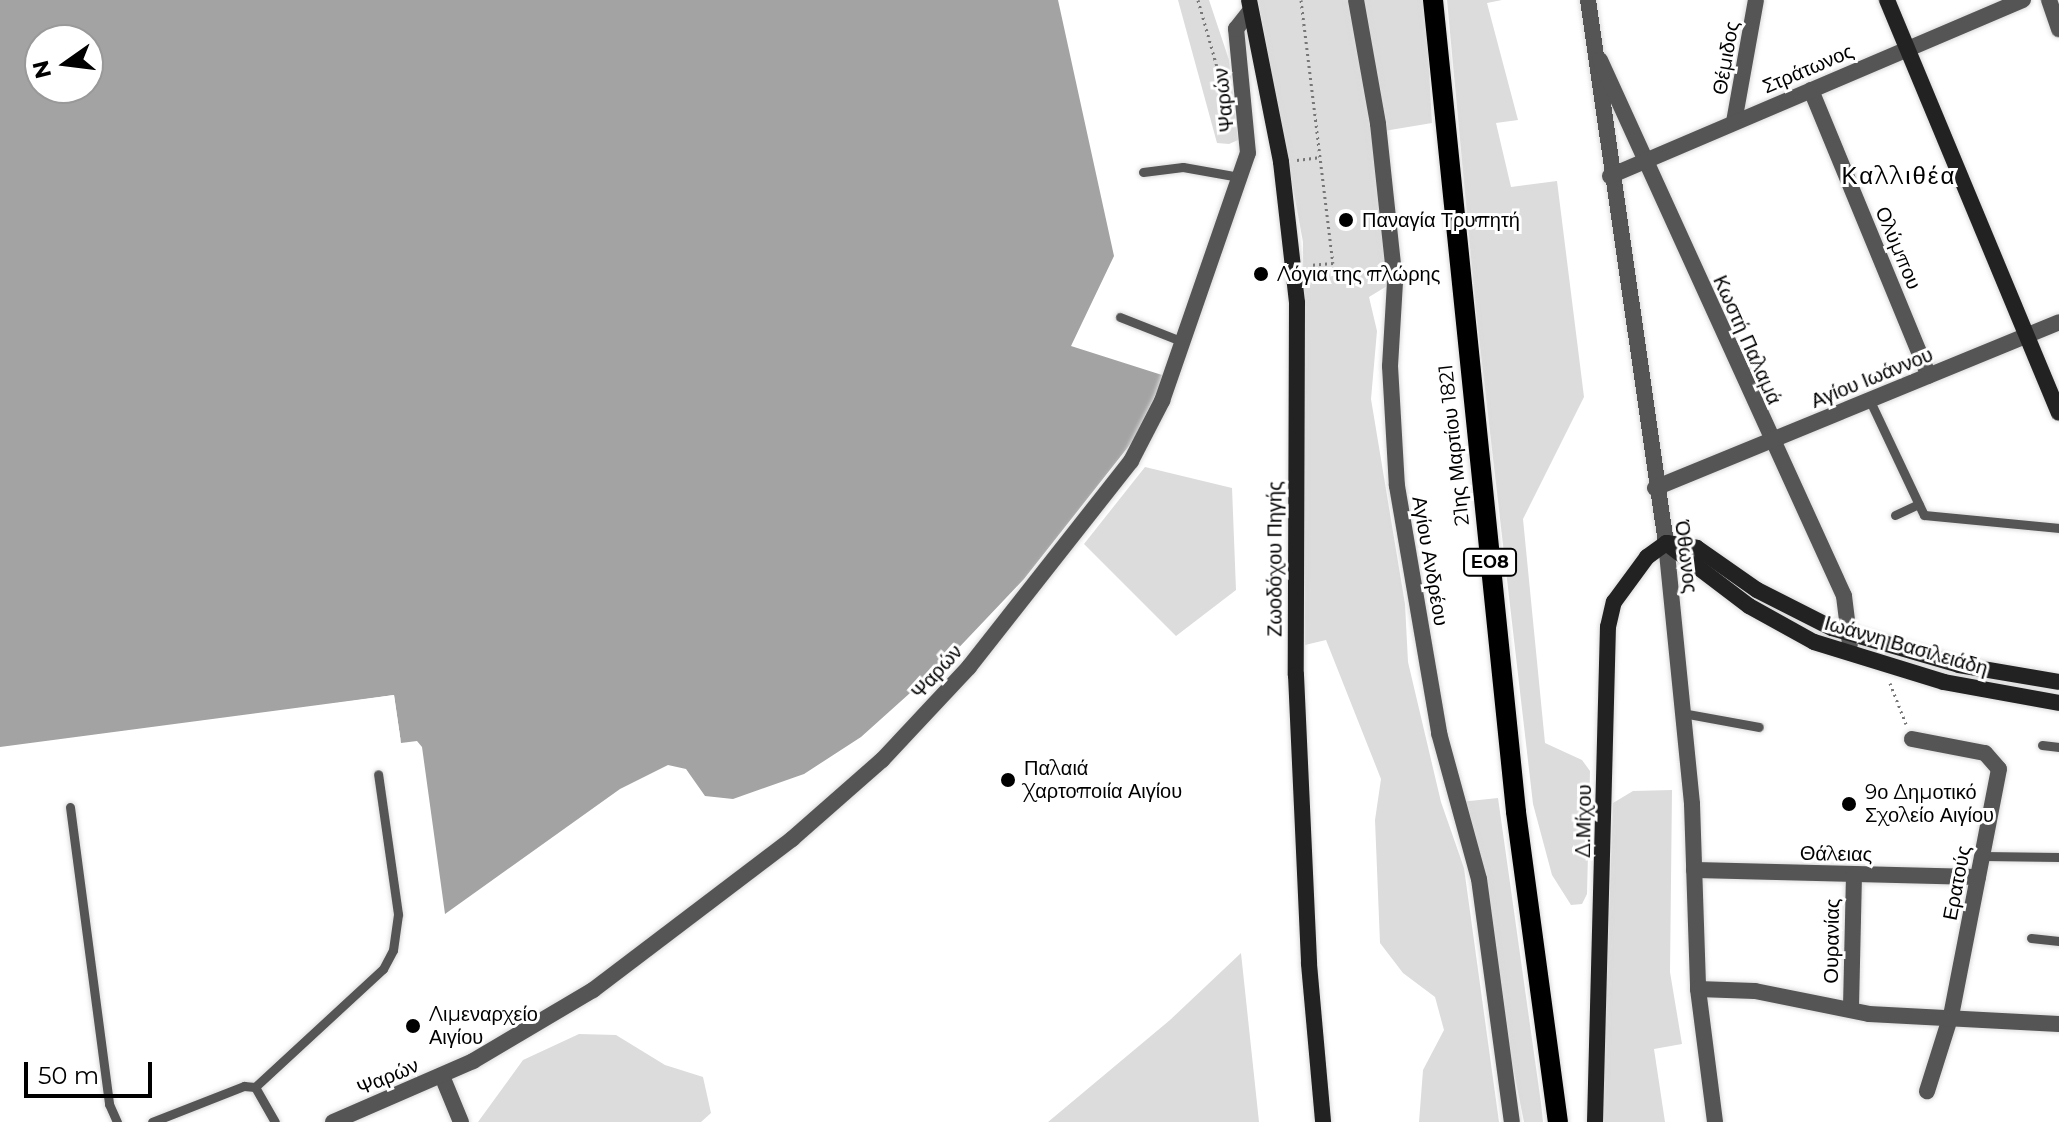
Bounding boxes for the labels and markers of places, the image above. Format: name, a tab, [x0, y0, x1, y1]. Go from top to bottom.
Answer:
place label: Παναγία Τρυπητή	[1362, 208, 1520, 232]
marker: Παναγία Τρυπητή	[1337, 211, 1355, 229]
place label: Λόγια της πλώρης	[1277, 262, 1440, 286]
marker: Λόγια της πλώρης	[1252, 265, 1270, 283]
place label: Παλαιά Χαρτοποιία Αιγίου	[1024, 756, 1182, 803]
marker: Παλαιά Χαρτοποιία Αιγίου	[999, 771, 1017, 789]
place label: 9ο Δημοτικό Σχολείο Αιγίου	[1865, 780, 1994, 827]
marker: 9ο Δημοτικό Σχολείο Αιγίου	[1840, 795, 1858, 813]
place label: Λιμεναρχείο Αιγίου	[429, 1002, 538, 1049]
marker: Λιμεναρχείο Αιγίου	[404, 1017, 422, 1035]

